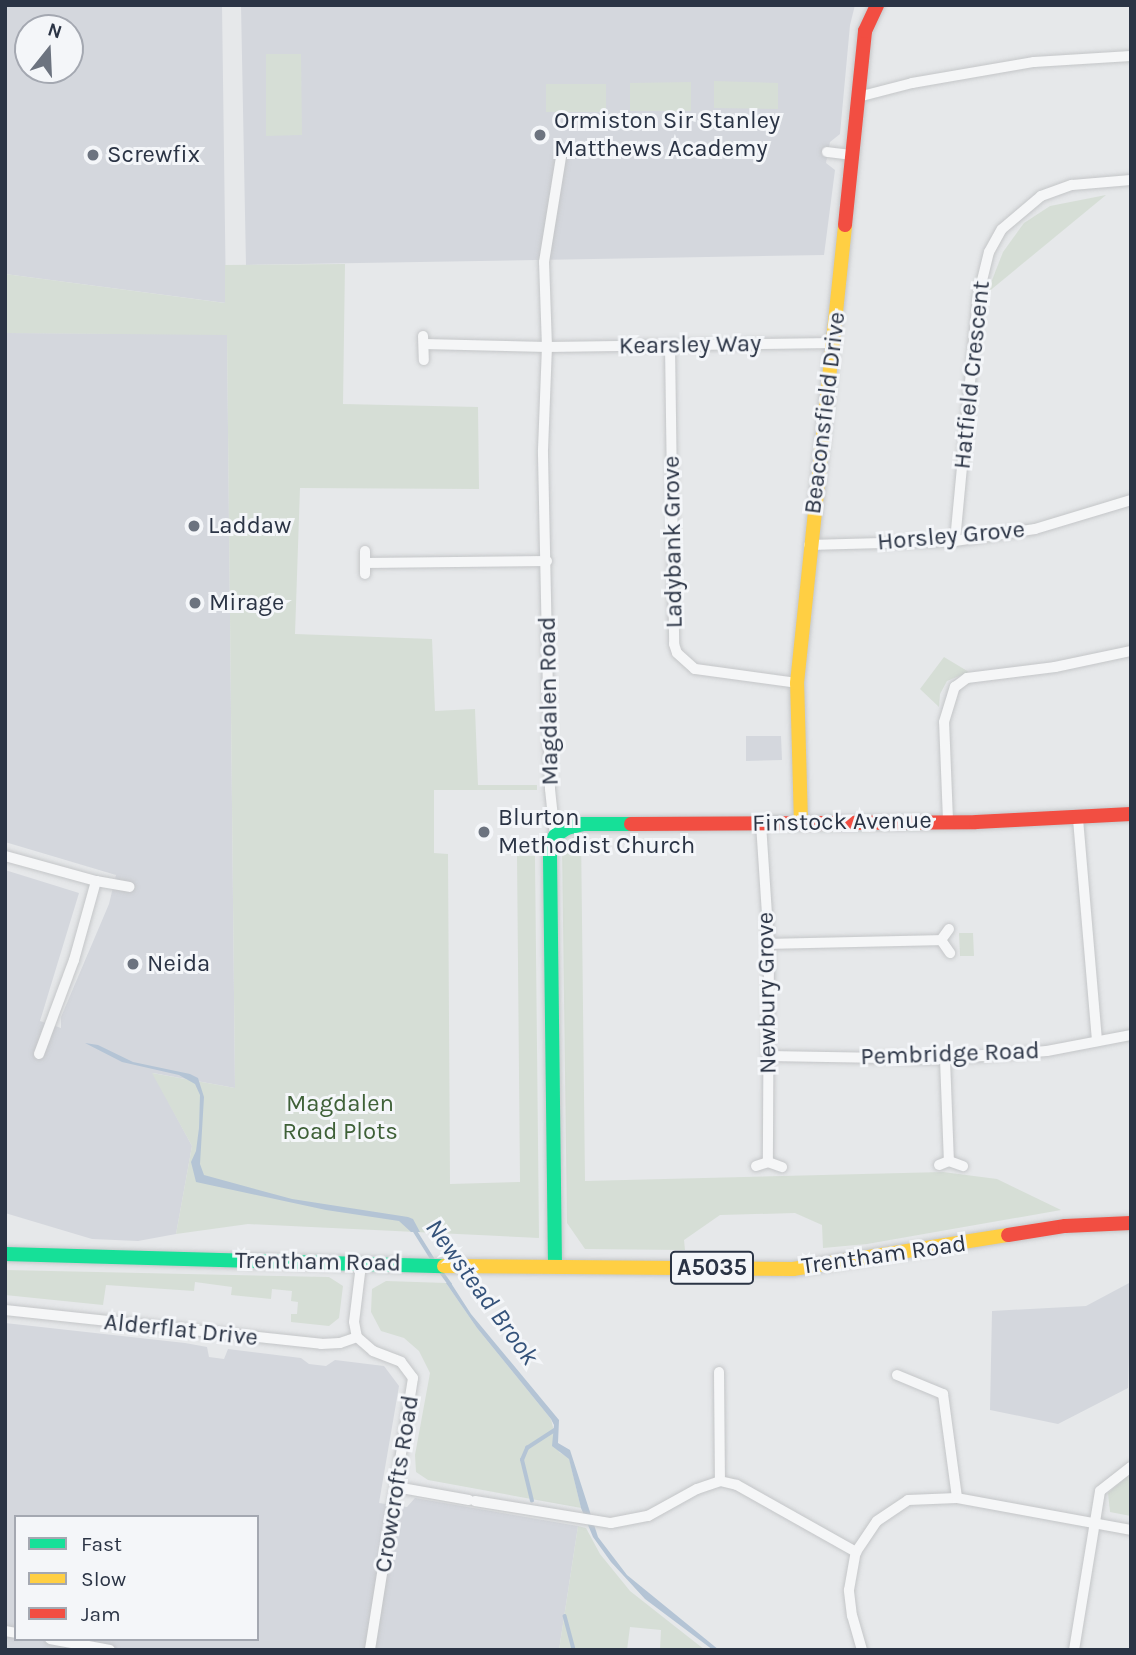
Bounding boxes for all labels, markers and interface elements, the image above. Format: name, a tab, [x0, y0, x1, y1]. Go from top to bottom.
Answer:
north arrow	[14, 14, 84, 84]
text: N	[45, 18, 65, 43]
place label: Ormiston Sir Stanley Matthews Academy	[554, 107, 780, 163]
marker: Ormiston Sir Stanley Matthews Academy	[532, 127, 548, 143]
place label: Screwfix	[107, 141, 200, 169]
marker: Screwfix	[85, 147, 101, 163]
street label: Hatfield Crescent	[948, 279, 996, 471]
street label: Beaconsfield Drive	[798, 310, 852, 516]
street label: Kearsley Way	[619, 329, 761, 361]
street label: Ladybank Grove	[657, 455, 689, 629]
place label: Laddaw	[208, 512, 291, 540]
street label: Horsley Grove	[876, 515, 1026, 557]
marker: Laddaw	[186, 518, 202, 534]
place label: Mirage	[209, 589, 284, 617]
marker: Mirage	[187, 595, 203, 611]
street label: Magdalen Road	[533, 616, 565, 786]
place label: Blurton Methodist Church	[498, 804, 695, 860]
street label: Finstock Avenue	[752, 806, 932, 838]
marker: Blurton Methodist Church	[476, 824, 492, 840]
street label: Newbury Grove	[751, 912, 783, 1074]
place label: Neida	[147, 950, 210, 978]
marker: Neida	[125, 956, 141, 972]
street label: Pembridge Road	[860, 1036, 1040, 1072]
park label: Magdalen Road Plots	[282, 1090, 398, 1146]
water label: Newstead Brook	[419, 1213, 545, 1371]
street label: Trentham Road	[800, 1229, 968, 1281]
street label: Trentham Road	[235, 1246, 401, 1278]
road number: A5035	[668, 1248, 756, 1288]
street label: Alderflat Drive	[103, 1308, 259, 1352]
street label: Crowcrofts Road	[369, 1393, 425, 1575]
legend	[14, 1515, 259, 1641]
text: Fast	[81, 1532, 122, 1556]
text: Slow	[81, 1567, 126, 1591]
text: Jam	[81, 1602, 121, 1626]

